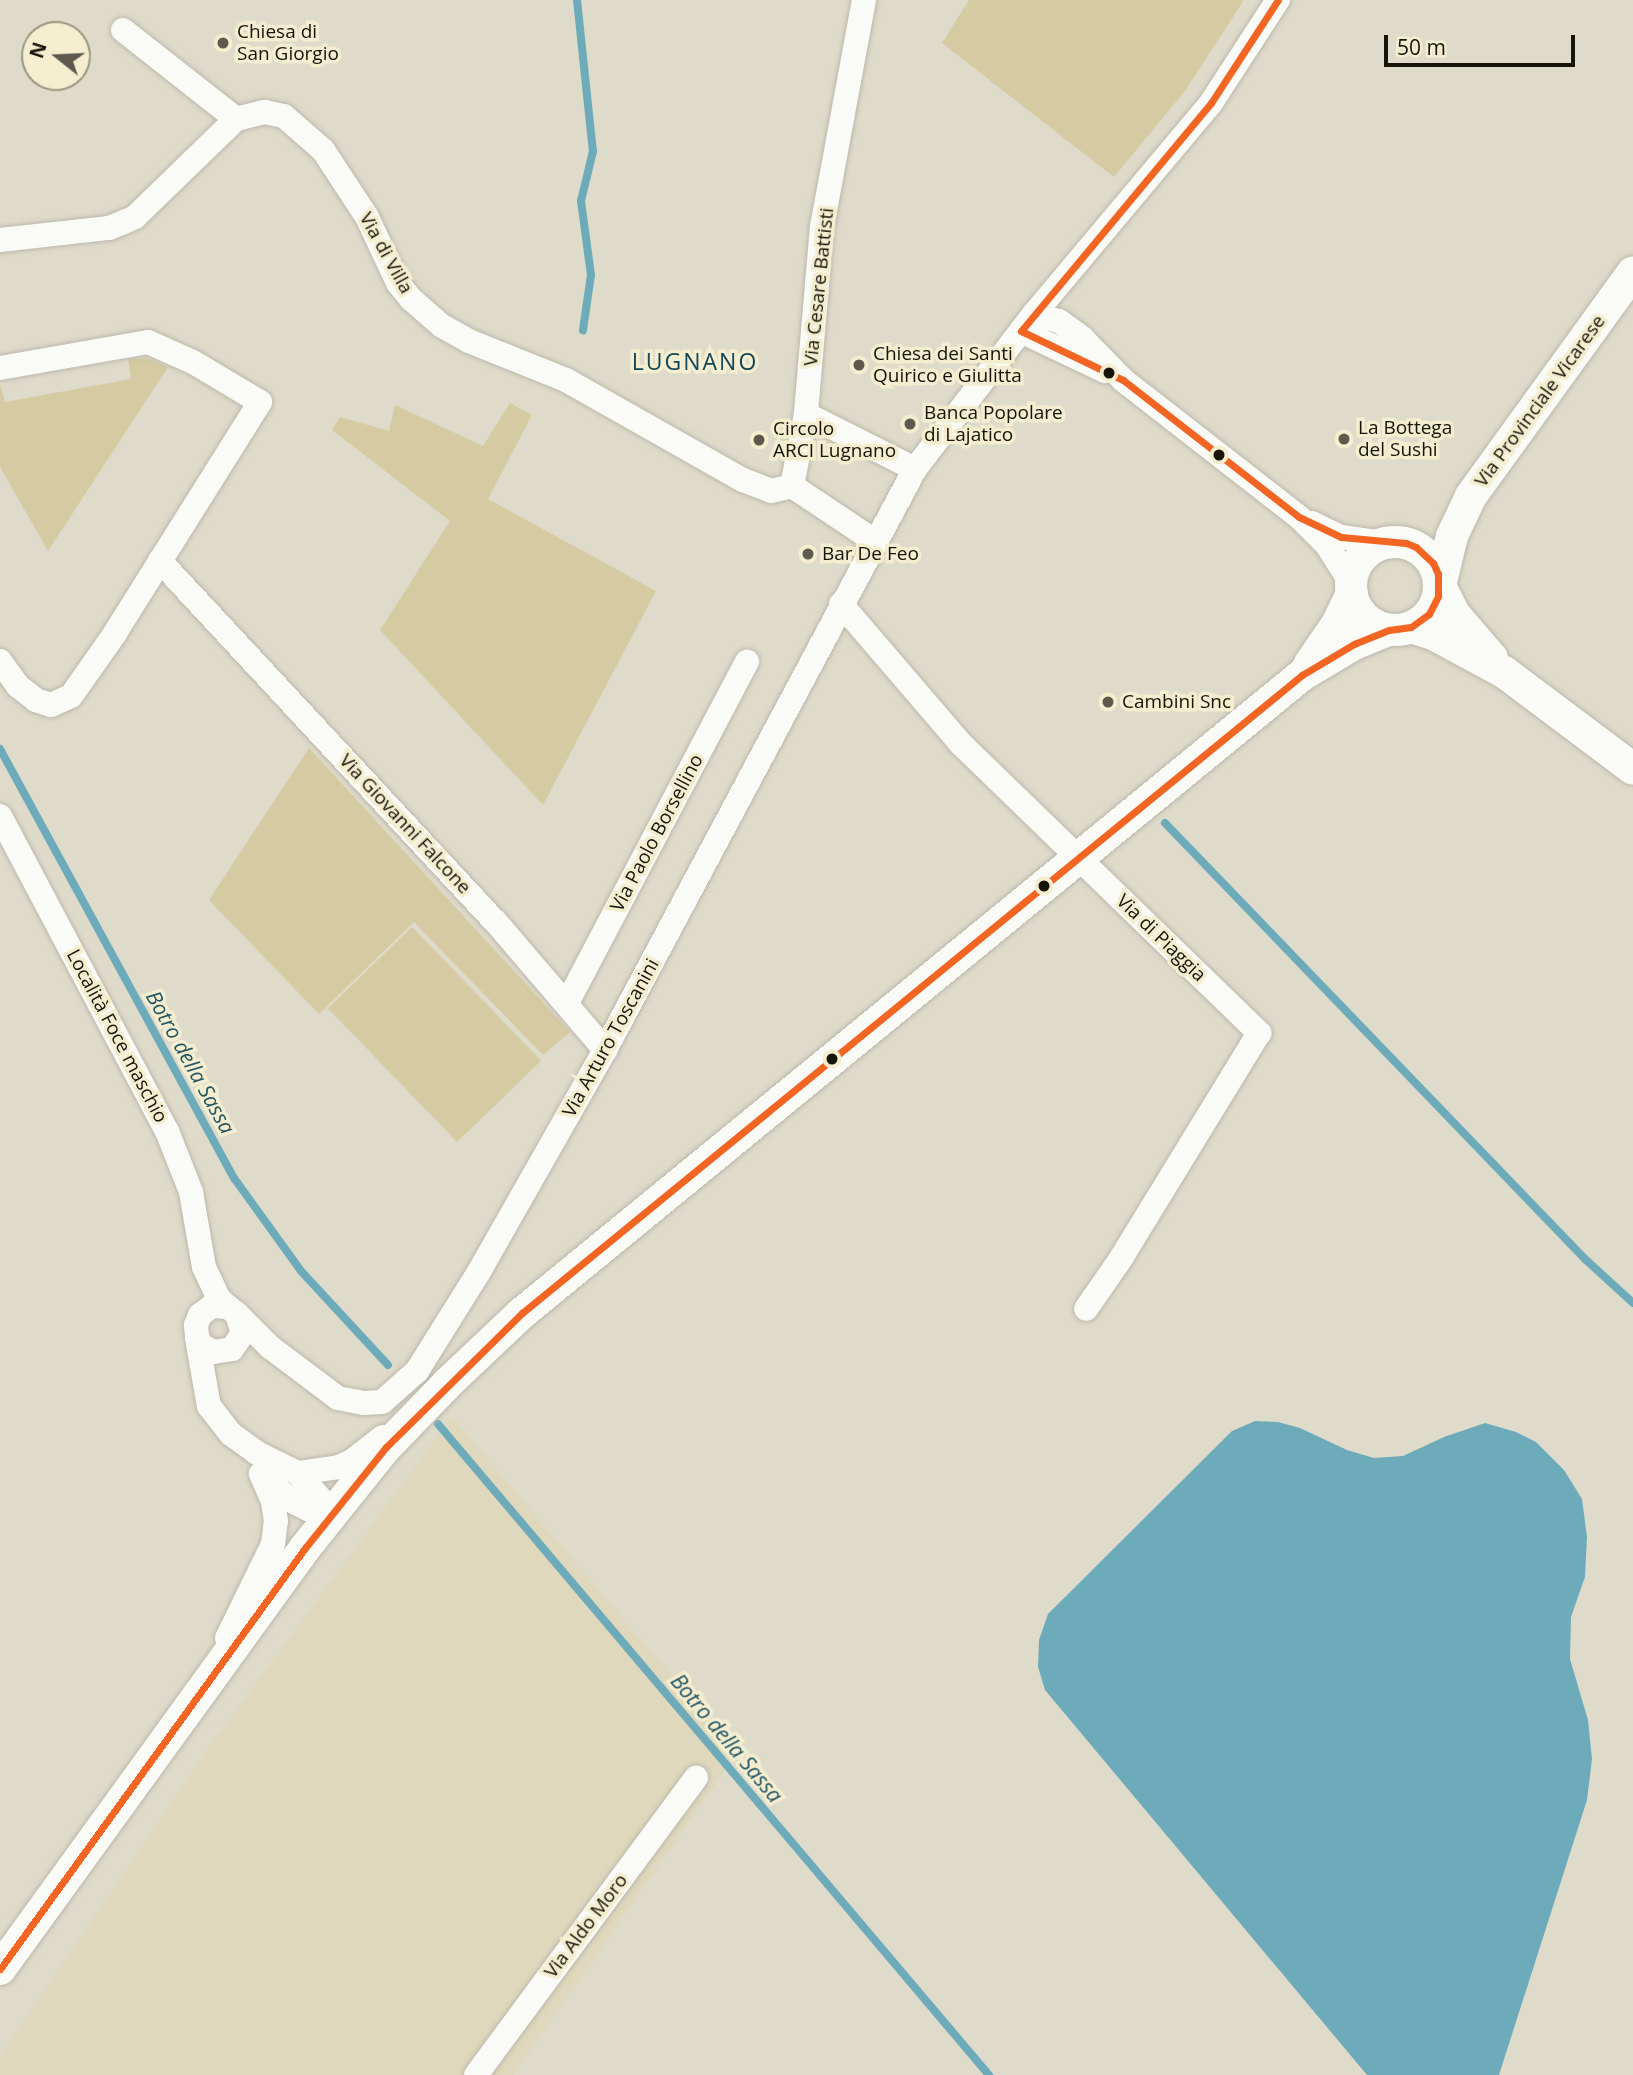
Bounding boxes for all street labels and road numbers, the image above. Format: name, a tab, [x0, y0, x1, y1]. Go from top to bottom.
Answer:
street label: Via Cesare Battisti	[799, 207, 839, 367]
street label: Via di Villa	[354, 208, 418, 298]
street label: Via Provinciale Vicarese	[1470, 311, 1610, 491]
street label: Via Giovanni Falcone	[334, 749, 476, 899]
street label: Via Paolo Borsellino	[606, 750, 708, 916]
street label: Via di Piaggia	[1111, 890, 1211, 986]
street label: Località Foce maschio	[62, 945, 172, 1127]
street label: Via Arturo Toscanini	[558, 955, 664, 1121]
street label: Via Aldo Moro	[540, 1870, 632, 1982]

